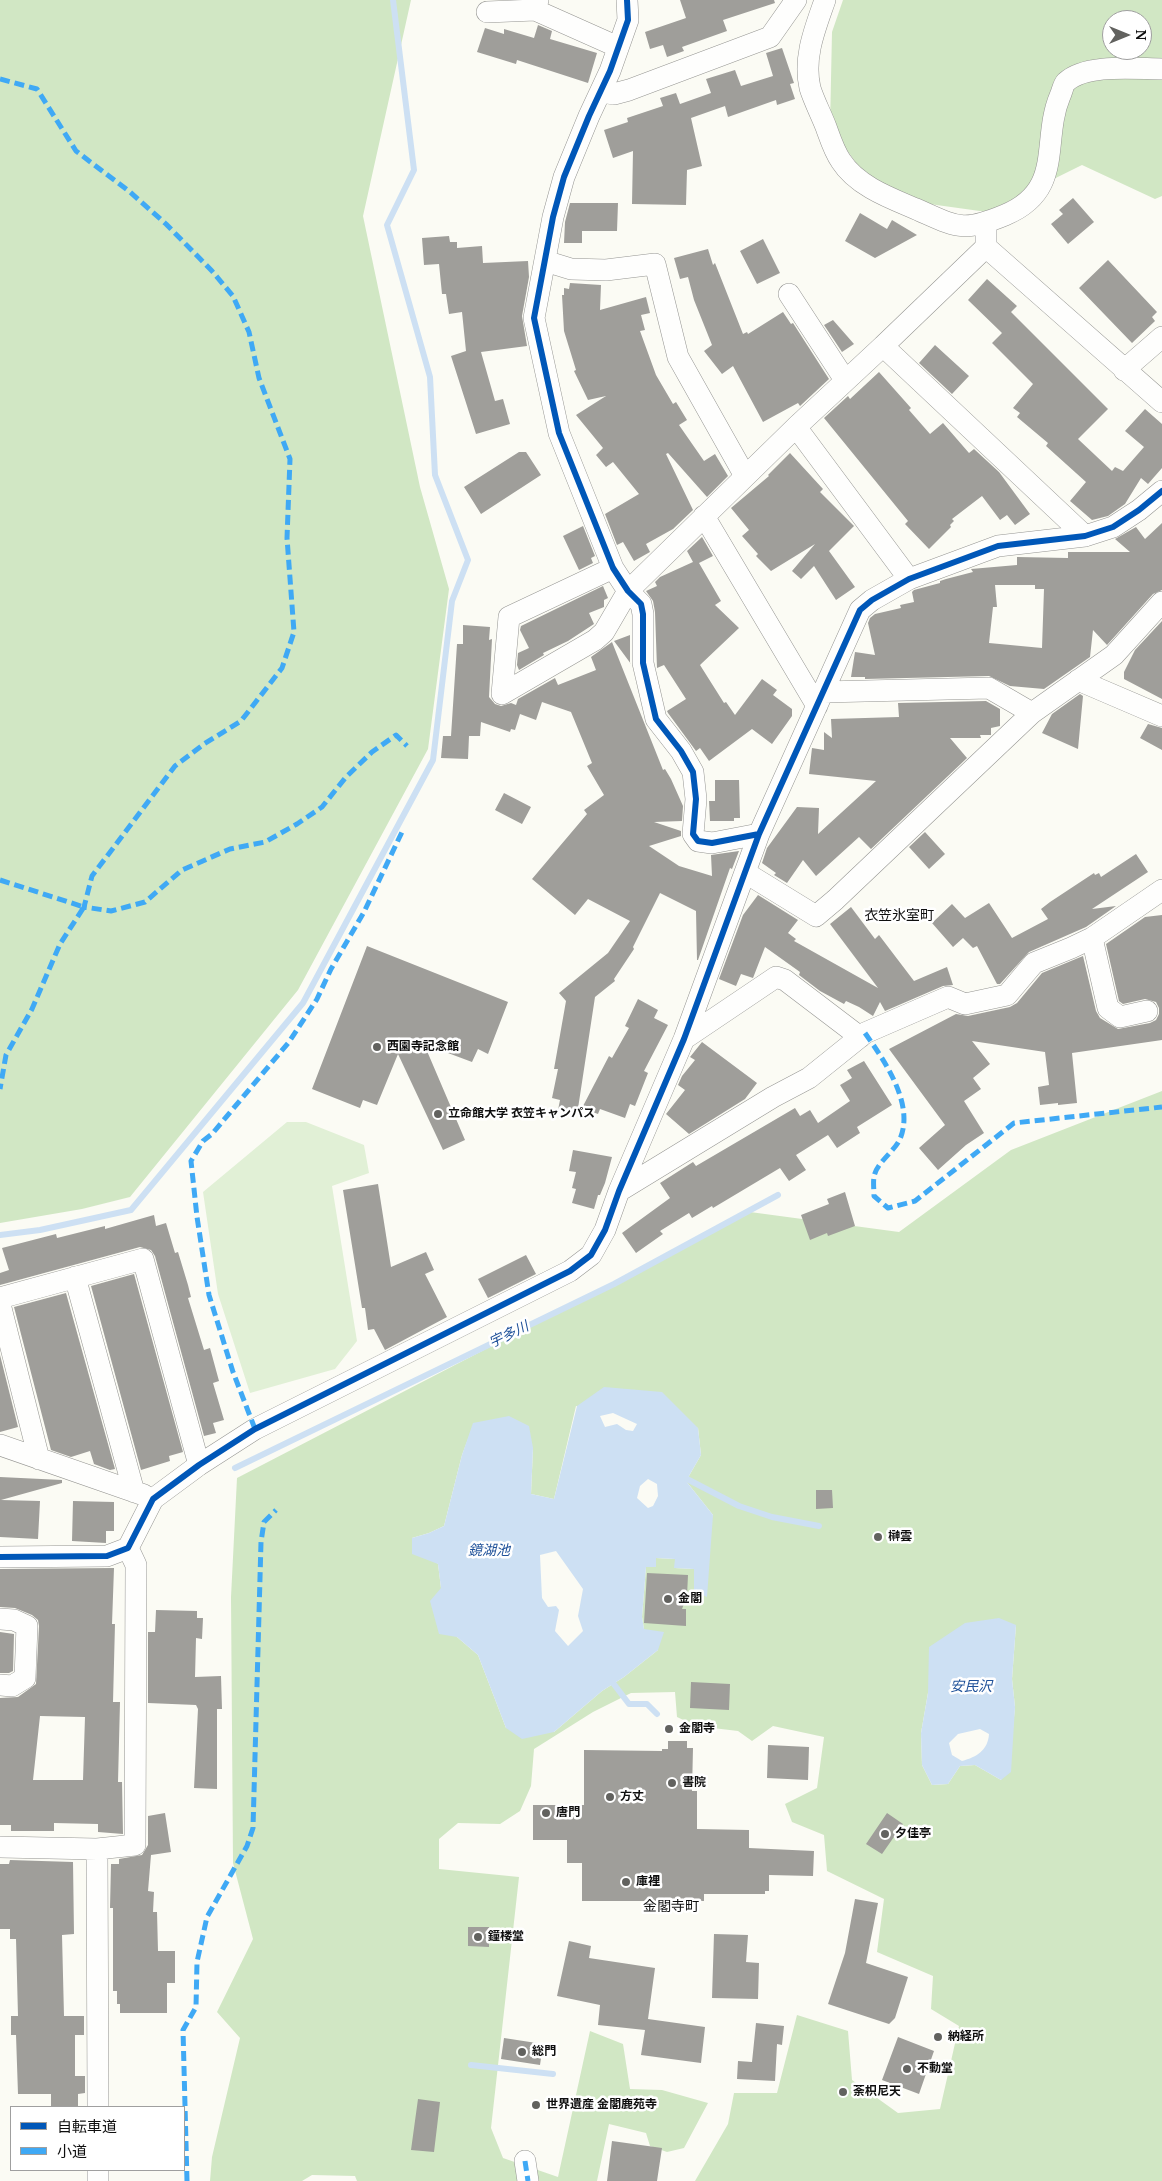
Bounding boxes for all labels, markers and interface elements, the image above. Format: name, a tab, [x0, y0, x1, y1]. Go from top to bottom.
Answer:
north arrow	[1102, 10, 1152, 60]
text: N	[1132, 29, 1151, 41]
district label: 衣笠氷室町	[864, 908, 934, 924]
place label: 西園寺記念館	[387, 1040, 459, 1054]
marker: 西園寺記念館	[371, 1041, 383, 1053]
place label: 立命館大学 衣笠キャンパス	[448, 1107, 595, 1121]
marker: 立命館大学 衣笠キャンパス	[432, 1108, 444, 1120]
water label: 宇多川	[486, 1318, 532, 1352]
place label: 榊雲	[888, 1530, 912, 1544]
marker: 榊雲	[872, 1531, 884, 1543]
water label: 鏡湖池	[468, 1543, 510, 1559]
place label: 金閣	[678, 1592, 702, 1606]
marker: 金閣	[662, 1593, 674, 1605]
water label: 安民沢	[950, 1679, 992, 1695]
place label: 金閣寺	[679, 1722, 715, 1736]
marker: 金閣寺	[663, 1723, 675, 1735]
place label: 書院	[682, 1776, 706, 1790]
marker: 書院	[666, 1777, 678, 1789]
place label: 方丈	[620, 1790, 644, 1804]
marker: 方丈	[604, 1791, 616, 1803]
place label: 唐門	[556, 1806, 580, 1820]
marker: 唐門	[540, 1807, 552, 1819]
place label: 夕佳亭	[895, 1827, 931, 1841]
marker: 夕佳亭	[879, 1828, 891, 1840]
place label: 庫裡	[636, 1875, 660, 1889]
marker: 庫裡	[620, 1876, 632, 1888]
district label: 金閣寺町	[643, 1899, 699, 1915]
place label: 鐘楼堂	[488, 1930, 524, 1944]
marker: 鐘楼堂	[472, 1931, 484, 1943]
place label: 納経所	[948, 2030, 984, 2044]
marker: 納経所	[932, 2031, 944, 2043]
place label: 総門	[532, 2045, 556, 2059]
marker: 総門	[516, 2046, 528, 2058]
place label: 不動堂	[917, 2062, 953, 2076]
marker: 不動堂	[901, 2063, 913, 2075]
place label: 荼枳尼天	[853, 2085, 901, 2099]
marker: 荼枳尼天	[837, 2086, 849, 2098]
place label: 世界遺産 金閣鹿苑寺	[546, 2098, 657, 2112]
marker: 世界遺産 金閣鹿苑寺	[530, 2099, 542, 2111]
legend	[10, 2106, 185, 2171]
text: 自転車道	[57, 2116, 117, 2136]
text: 小道	[57, 2141, 87, 2161]

